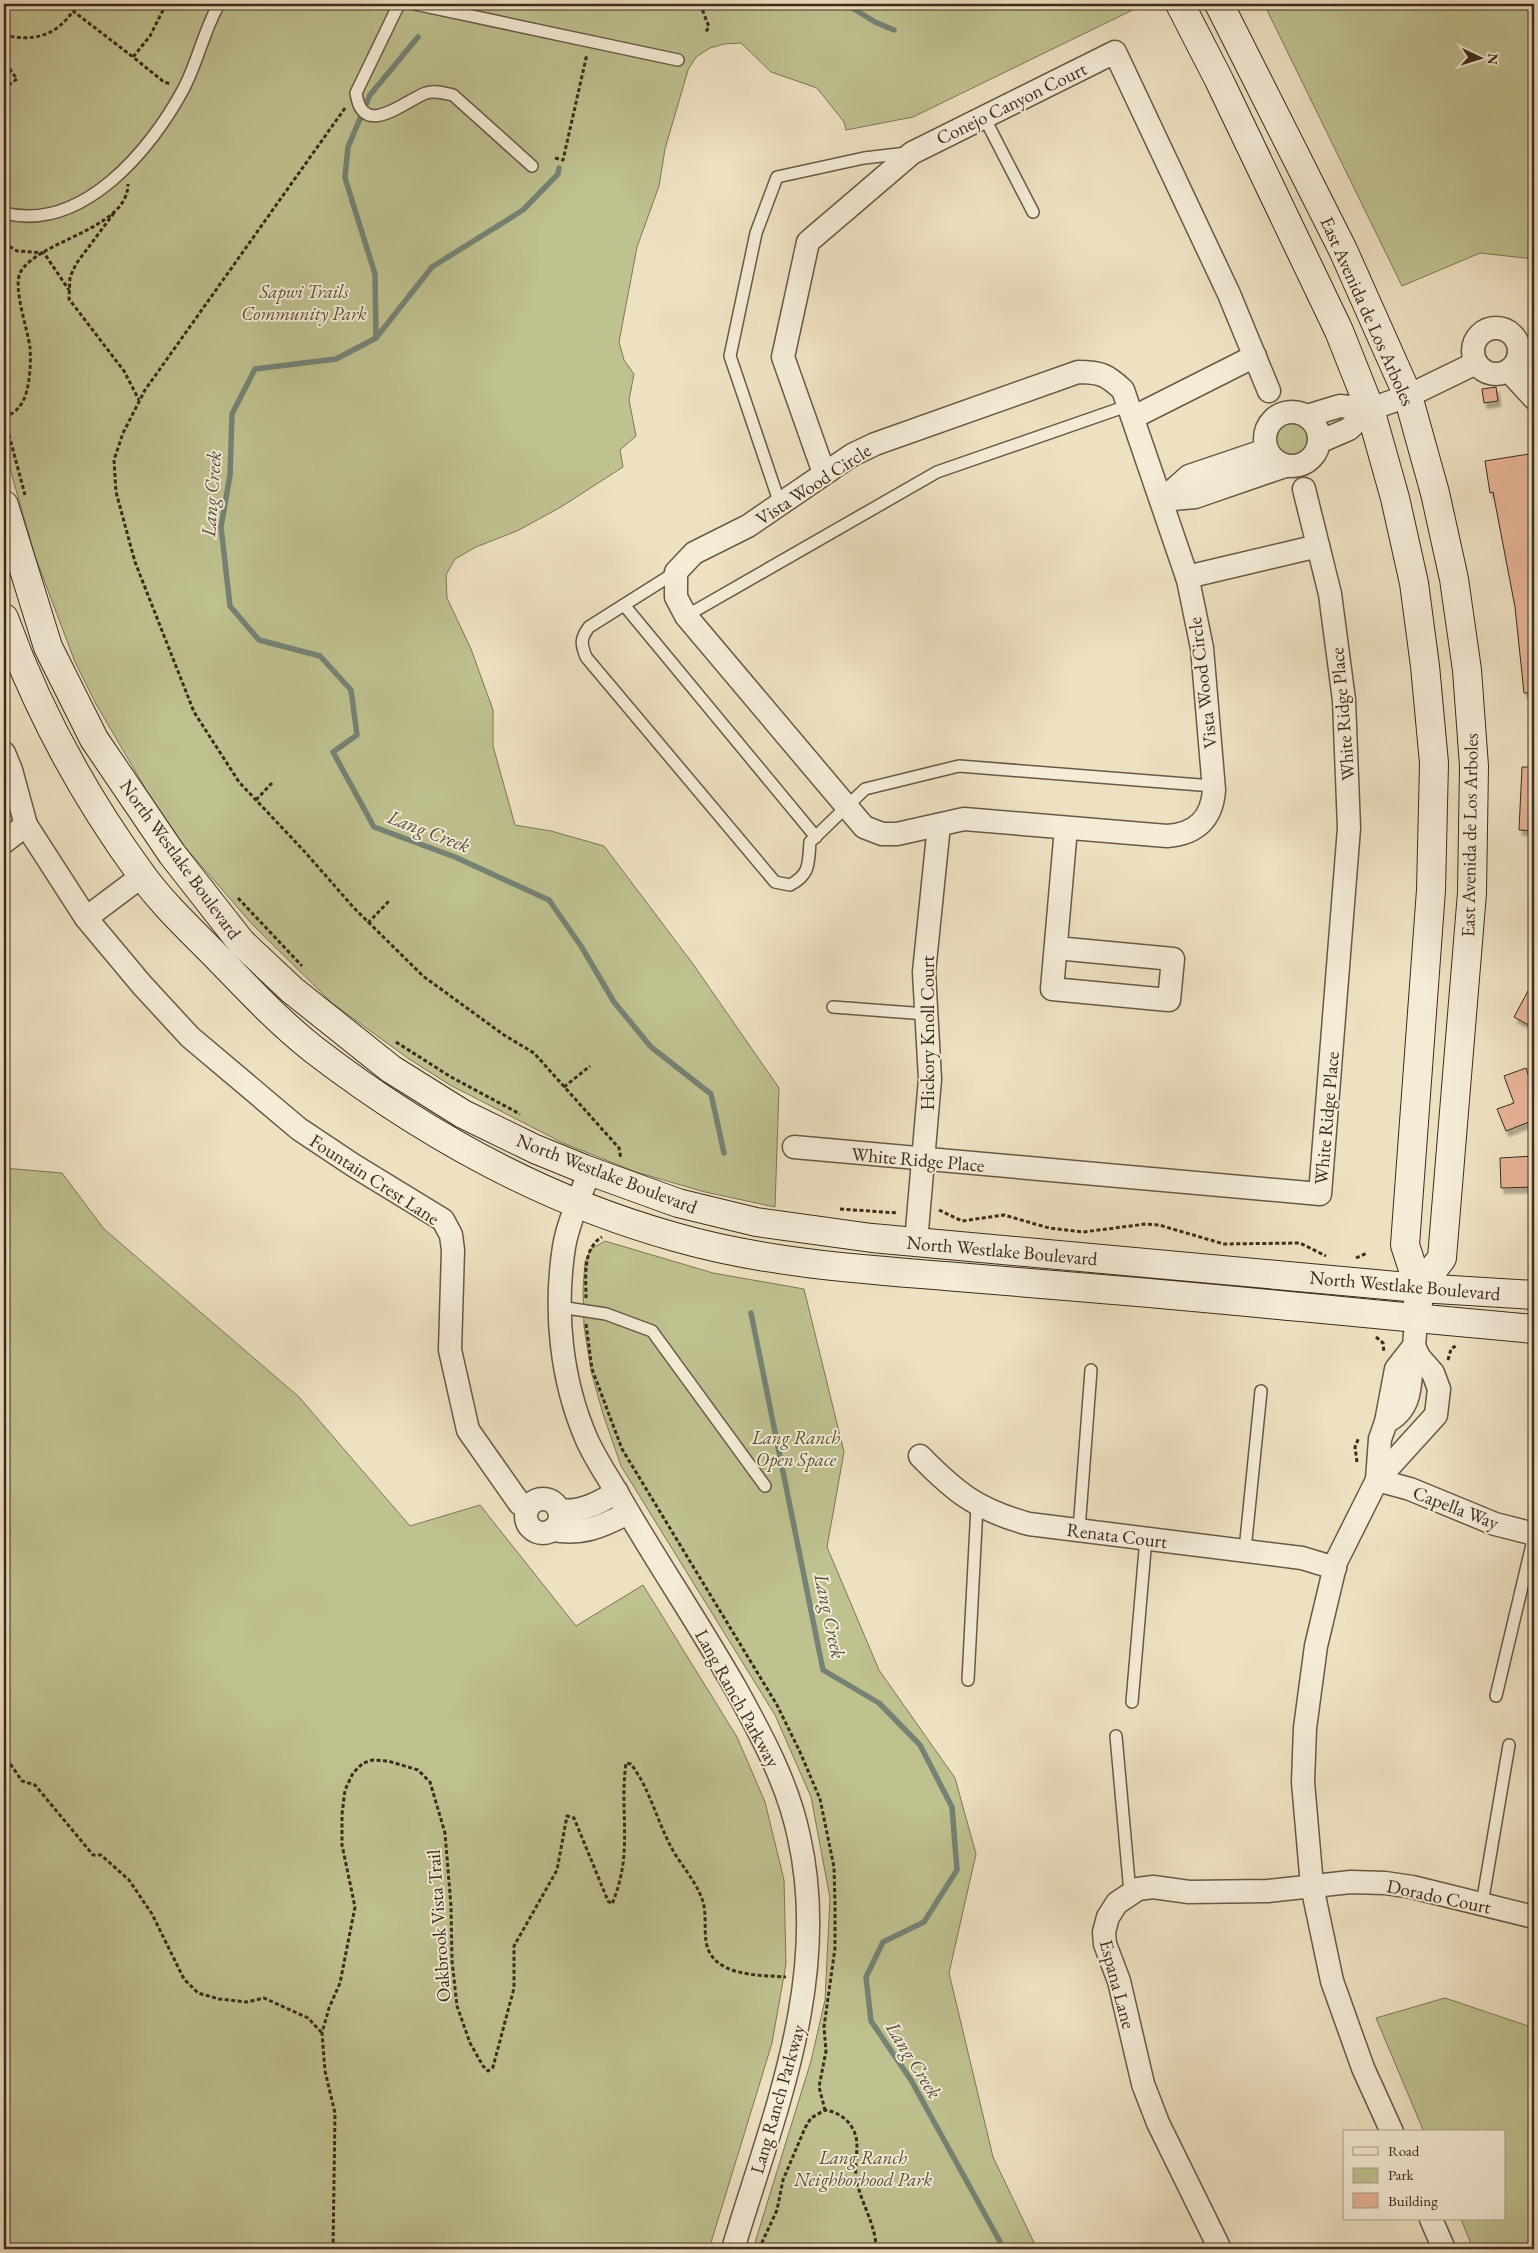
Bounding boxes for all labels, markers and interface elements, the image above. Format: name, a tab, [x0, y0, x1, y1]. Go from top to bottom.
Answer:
north arrow	[1456, 32, 1506, 82]
text: N	[1484, 53, 1502, 66]
street label: Conejo Canyon Court	[932, 56, 1091, 151]
street label: East Avenida de Los Arboles	[1315, 213, 1421, 410]
park label: Sapwi Trails Community Park	[241, 279, 367, 326]
street label: Vista Wood Circle	[751, 438, 876, 531]
water label: Lang Creek	[195, 450, 227, 539]
street label: Vista Wood Circle	[1182, 616, 1223, 750]
street label: White Ridge Place	[1324, 646, 1361, 782]
street label: East Avenida de Los Arboles	[1455, 733, 1484, 937]
street label: North Westlake Boulevard	[114, 774, 247, 945]
water label: Lang Creek	[383, 803, 474, 859]
street label: Hickory Knoll Court	[915, 956, 940, 1110]
street label: White Ridge Place	[1308, 1050, 1345, 1186]
street label: North Westlake Boulevard	[513, 1127, 701, 1220]
street label: Fountain Crest Lane	[305, 1128, 444, 1231]
street label: White Ridge Place	[850, 1141, 986, 1178]
street label: North Westlake Boulevard	[905, 1230, 1099, 1271]
street label: North Westlake Boulevard	[1308, 1265, 1502, 1306]
park label: Lang Ranch Open Space	[751, 1425, 840, 1472]
street label: Capella Way	[1409, 1480, 1503, 1536]
street label: Renata Court	[1065, 1517, 1169, 1554]
water label: Lang Creek	[808, 1570, 852, 1661]
street label: Lang Ranch Parkway	[689, 1625, 786, 1772]
street label: Oakbrook Vista Trail	[421, 1848, 456, 2003]
street label: Dorado Court	[1385, 1873, 1493, 1920]
street label: Espana Lane	[1094, 1937, 1141, 2032]
water label: Lang Creek	[880, 2016, 948, 2104]
street label: Lang Ranch Parkway	[744, 2021, 811, 2177]
legend	[1343, 2130, 1506, 2220]
text: Road	[1388, 2141, 1420, 2160]
park label: Lang Ranch Neighborhood Park	[793, 2145, 932, 2192]
text: Park	[1388, 2165, 1415, 2184]
text: Building	[1388, 2191, 1438, 2210]

